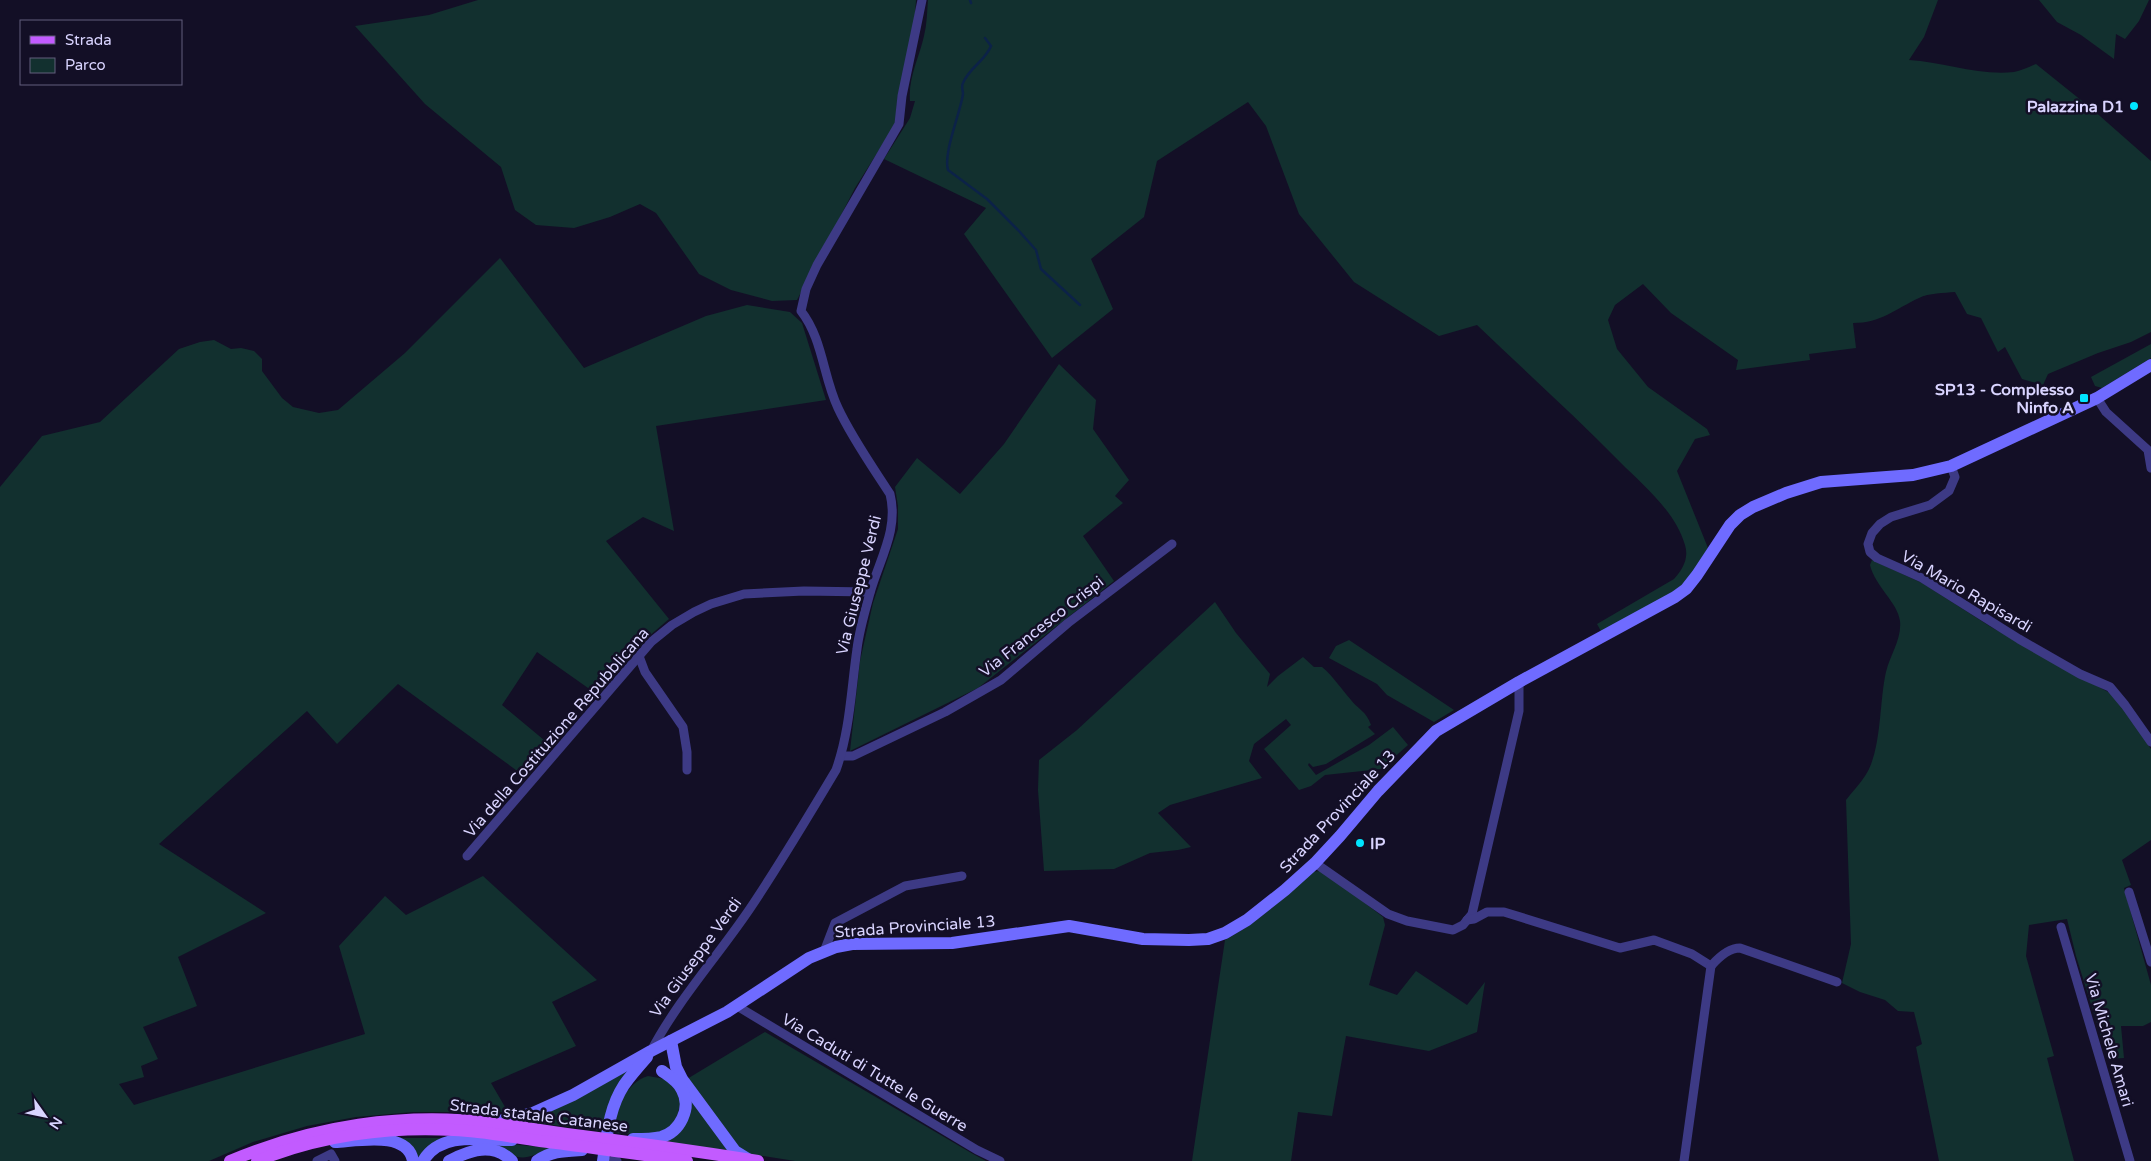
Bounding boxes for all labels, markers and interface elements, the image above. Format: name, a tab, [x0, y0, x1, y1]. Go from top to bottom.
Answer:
legend	[20, 20, 182, 85]
text: Strada	[65, 31, 112, 49]
text: Parco	[65, 56, 106, 74]
place label: Palazzina D1	[2027, 97, 2124, 117]
marker: Palazzina D1	[2128, 100, 2140, 112]
place label: SP13 - Complesso Ninfo A	[1935, 380, 2074, 418]
marker: SP13 - Complesso Ninfo A	[2078, 392, 2090, 404]
street label: Via Giuseppe Verdi	[832, 513, 886, 657]
street label: Via Mario Rapisardi	[1898, 546, 2035, 637]
street label: Via Francesco Crispi	[975, 572, 1108, 682]
street label: Via della Costituzione Repubblicana	[460, 624, 653, 842]
street label: Strada Provinciale 13	[1275, 746, 1400, 877]
place label: IP	[1370, 834, 1386, 854]
marker: IP	[1354, 837, 1366, 849]
street label: Via Giuseppe Verdi	[646, 894, 746, 1021]
street label: Strada Provinciale 13	[834, 911, 996, 943]
street label: Via Michele Amari	[2080, 971, 2138, 1109]
street label: Via Caduti di Tutte le Guerre	[778, 1009, 971, 1136]
north arrow	[20, 1091, 70, 1141]
street label: Strada statale Catanese	[449, 1095, 629, 1137]
text: N	[45, 1113, 66, 1132]

